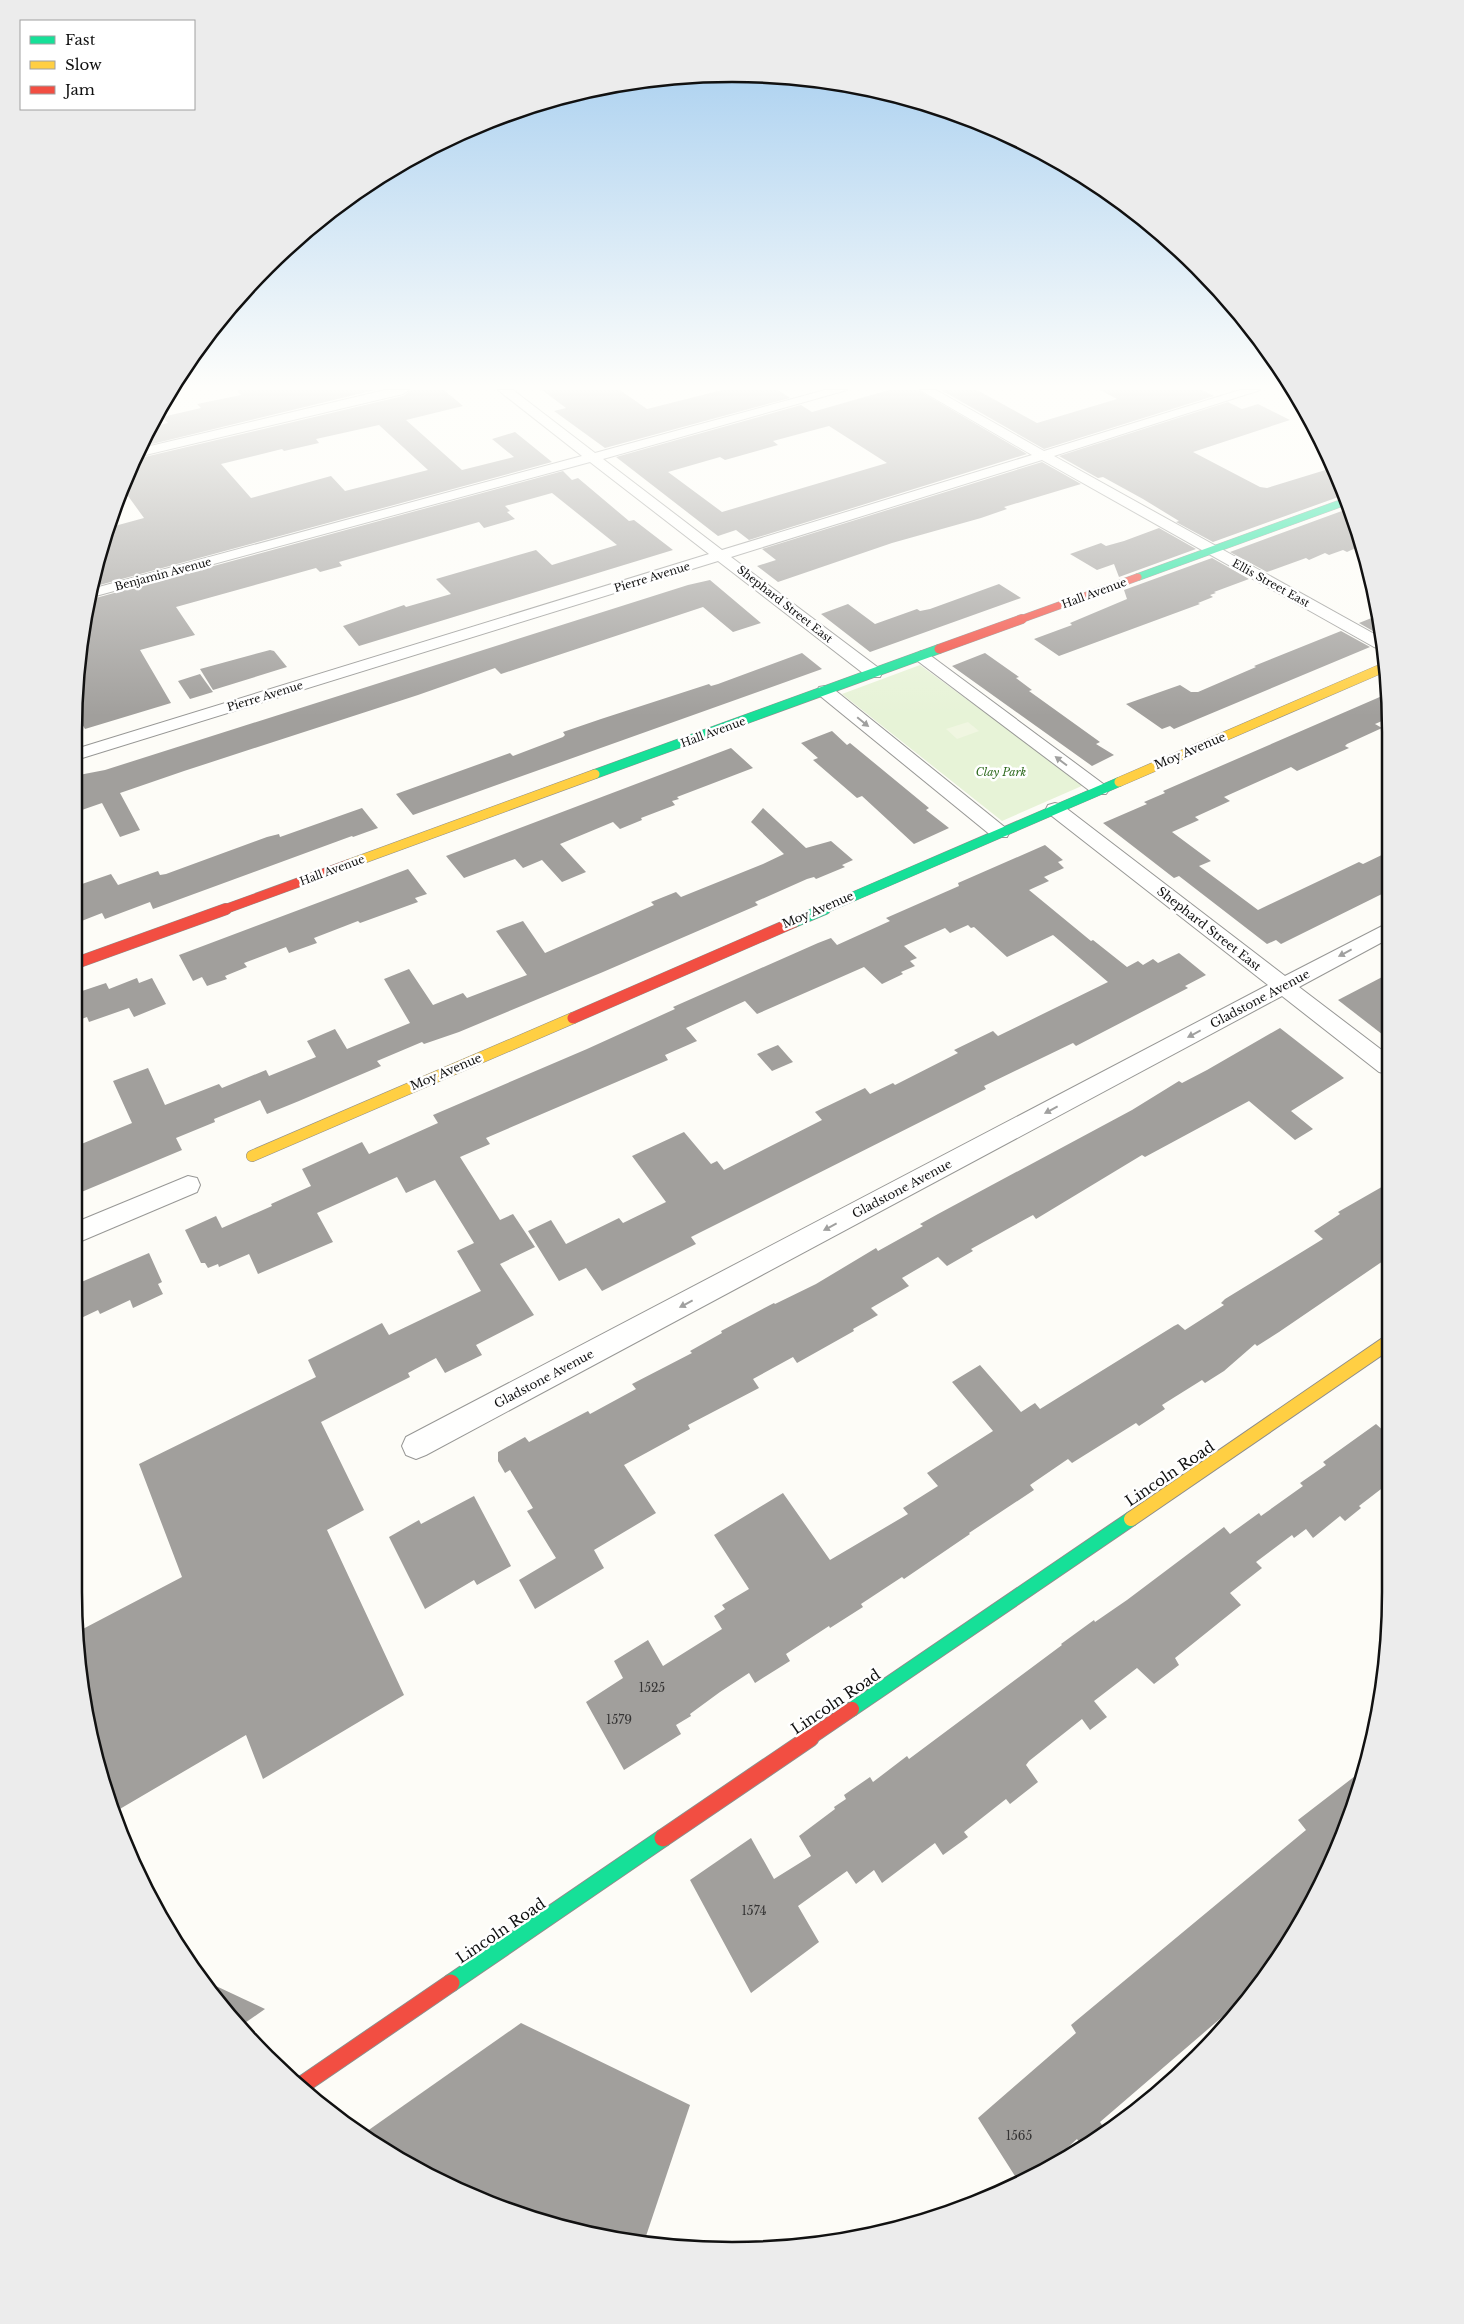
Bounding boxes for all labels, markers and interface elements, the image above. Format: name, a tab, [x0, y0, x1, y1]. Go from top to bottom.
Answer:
legend	[20, 20, 195, 110]
text: Fast	[65, 30, 96, 49]
text: Slow	[65, 55, 102, 74]
text: Jam	[63, 80, 95, 99]
street label: Benjamin Avenue	[113, 554, 213, 594]
street label: Ellis Street East	[1230, 556, 1313, 611]
street label: Pierre Avenue	[612, 559, 692, 595]
street label: Shephard Street East	[734, 562, 836, 646]
street label: Hall Avenue	[1060, 575, 1128, 611]
street label: Pierre Avenue	[225, 678, 305, 714]
street label: Hall Avenue	[679, 714, 747, 750]
one-way arrow	[856, 716, 869, 727]
street label: Moy Avenue	[1152, 729, 1228, 772]
one-way arrow	[1055, 755, 1068, 766]
park label: Clay Park	[976, 765, 1027, 779]
street label: Hall Avenue	[298, 852, 366, 888]
street label: Shephard Street East	[1154, 883, 1265, 974]
street label: Moy Avenue	[780, 888, 856, 931]
one-way arrow	[1338, 949, 1352, 957]
street label: Gladstone Avenue	[1207, 966, 1312, 1031]
one-way arrow	[1187, 1030, 1201, 1038]
street label: Moy Avenue	[408, 1050, 484, 1093]
one-way arrow	[1043, 1106, 1058, 1114]
street label: Gladstone Avenue	[849, 1156, 954, 1221]
one-way arrow	[823, 1223, 837, 1231]
one-way arrow	[679, 1300, 694, 1308]
street label: Gladstone Avenue	[491, 1346, 596, 1411]
street label: Lincoln Road	[1121, 1437, 1218, 1510]
street label: Lincoln Road	[787, 1665, 884, 1738]
house number: 1525	[639, 1680, 665, 1695]
house number: 1579	[606, 1712, 632, 1727]
street label: Lincoln Road	[452, 1894, 549, 1967]
house number: 1574	[742, 1903, 766, 1918]
house number: 1565	[1006, 2128, 1033, 2143]

